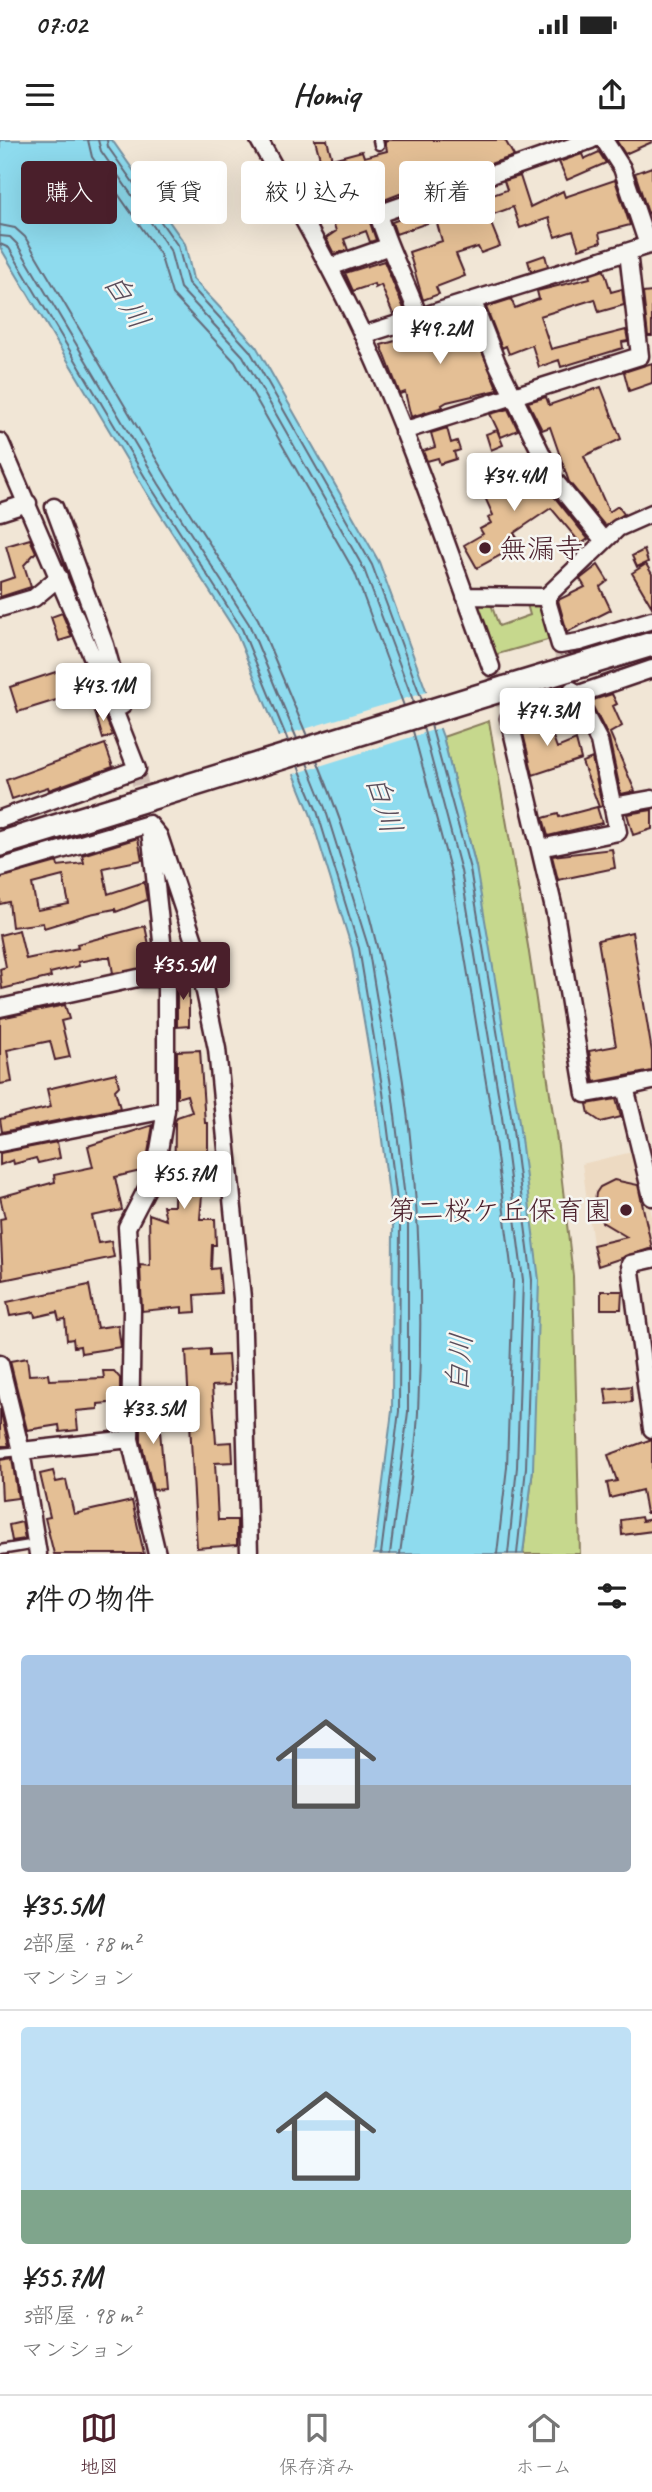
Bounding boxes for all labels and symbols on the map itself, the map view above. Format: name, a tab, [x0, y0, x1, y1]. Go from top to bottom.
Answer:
water label: 白川	[95, 265, 159, 337]
pin: ¥49.2M	[383, 306, 497, 366]
pin: ¥34.4M	[457, 454, 571, 513]
place label: 無漏寺	[499, 531, 583, 566]
marker: 無漏寺	[477, 540, 493, 556]
pin: ¥43.1M	[46, 664, 160, 723]
pin: ¥74.3M	[490, 688, 604, 748]
water label: 白川	[357, 770, 411, 838]
pin: ¥35.5M	[126, 942, 240, 1002]
pin: ¥55.7M	[127, 1152, 241, 1211]
place label: 第二桜ケ丘保育園	[388, 1193, 612, 1228]
marker: 第二桜ケ丘保育園	[618, 1202, 634, 1218]
water label: 白川	[437, 1331, 481, 1395]
pin: ¥33.5M	[96, 1386, 210, 1446]

